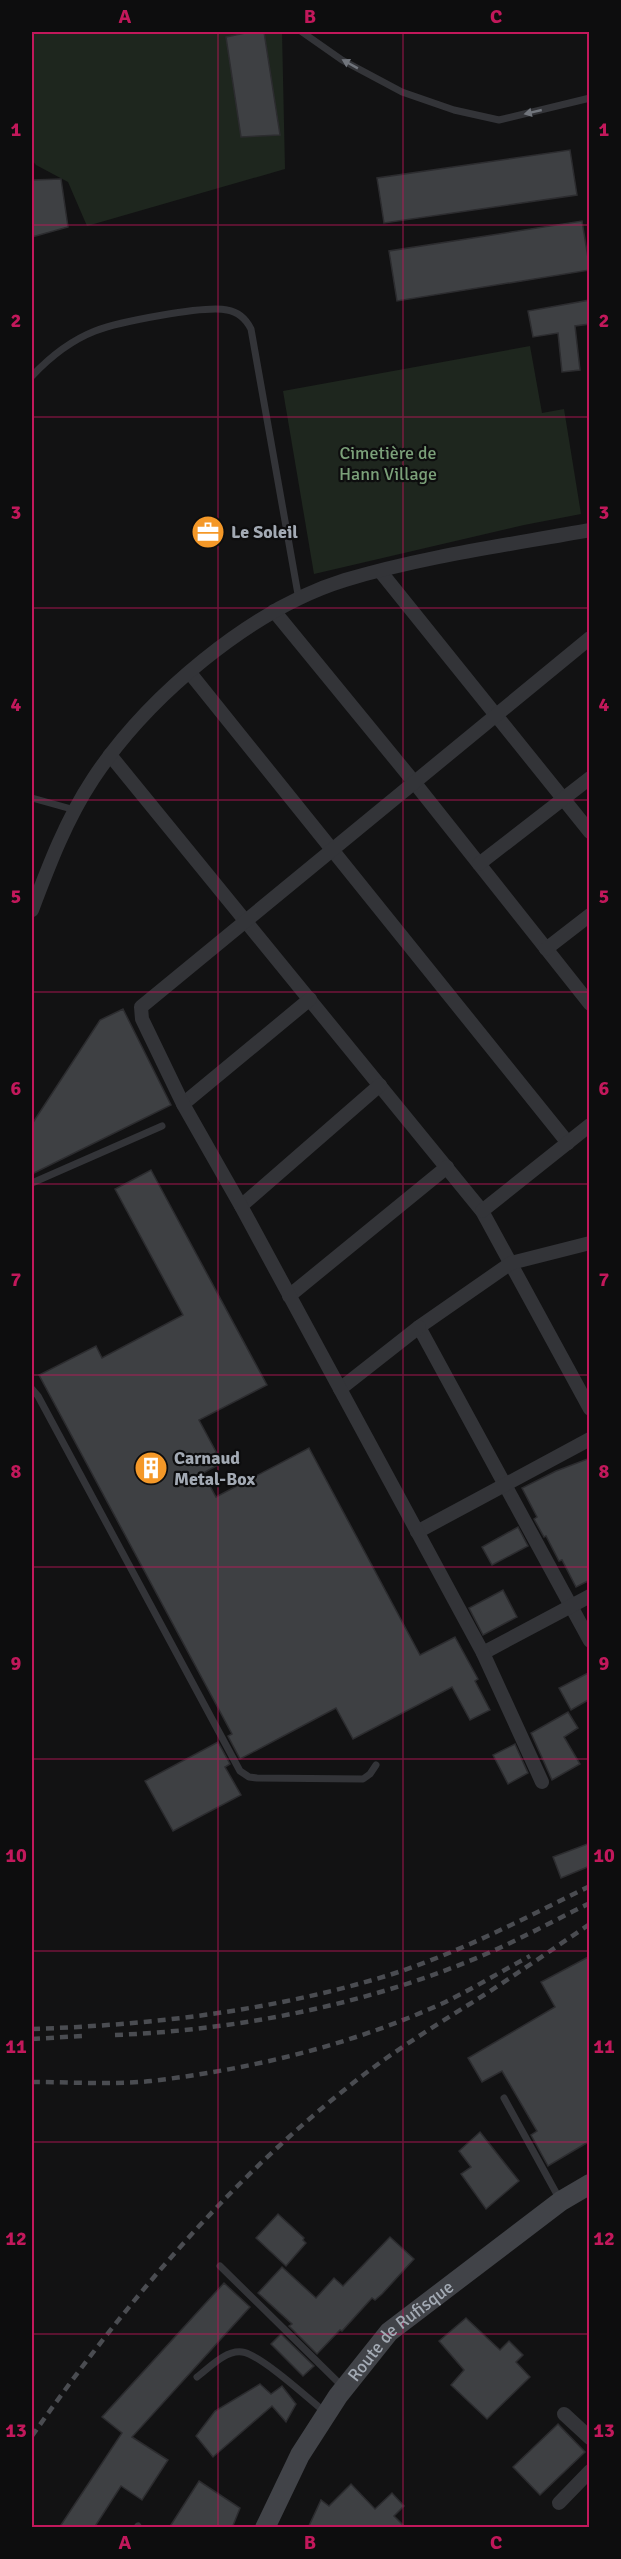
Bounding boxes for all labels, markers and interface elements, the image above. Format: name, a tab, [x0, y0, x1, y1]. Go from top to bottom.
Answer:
text: A	[119, 4, 132, 29]
text: B	[304, 4, 316, 29]
text: C	[490, 4, 502, 29]
one-way arrow	[341, 59, 358, 69]
one-way arrow	[524, 108, 542, 118]
text: 1	[11, 117, 22, 142]
text: 1	[599, 117, 610, 142]
text: 2	[11, 308, 21, 333]
text: 2	[599, 308, 609, 333]
park label: Cimetière de Hann Village	[339, 442, 437, 485]
text: 3	[11, 500, 21, 525]
text: 3	[599, 500, 609, 525]
office icon: Le Soleil	[190, 514, 226, 550]
place label: Le Soleil	[231, 521, 298, 543]
text: 4	[11, 692, 22, 717]
text: 4	[599, 692, 610, 717]
text: 5	[11, 884, 21, 909]
text: 5	[599, 884, 609, 909]
text: 6	[11, 1076, 22, 1101]
text: 6	[599, 1076, 610, 1101]
text: 7	[11, 1267, 22, 1292]
text: 7	[599, 1267, 610, 1292]
place label: Carnaud Metal-Box	[174, 1447, 255, 1490]
building icon: Carnaud Metal-Box	[133, 1450, 169, 1486]
text: 8	[11, 1459, 22, 1484]
text: 8	[599, 1459, 610, 1484]
text: 9	[11, 1651, 22, 1676]
text: 9	[599, 1651, 610, 1676]
text: 10	[5, 1843, 27, 1868]
text: 10	[593, 1843, 615, 1868]
text: 11	[5, 2034, 27, 2059]
text: 11	[593, 2034, 615, 2059]
text: 12	[5, 2226, 27, 2251]
text: 12	[593, 2226, 615, 2251]
street label: Route de Rufisque	[343, 2276, 458, 2386]
text: 13	[5, 2418, 27, 2443]
text: 13	[593, 2418, 615, 2443]
text: A	[119, 2530, 132, 2555]
text: B	[304, 2530, 316, 2555]
text: C	[490, 2530, 502, 2555]

